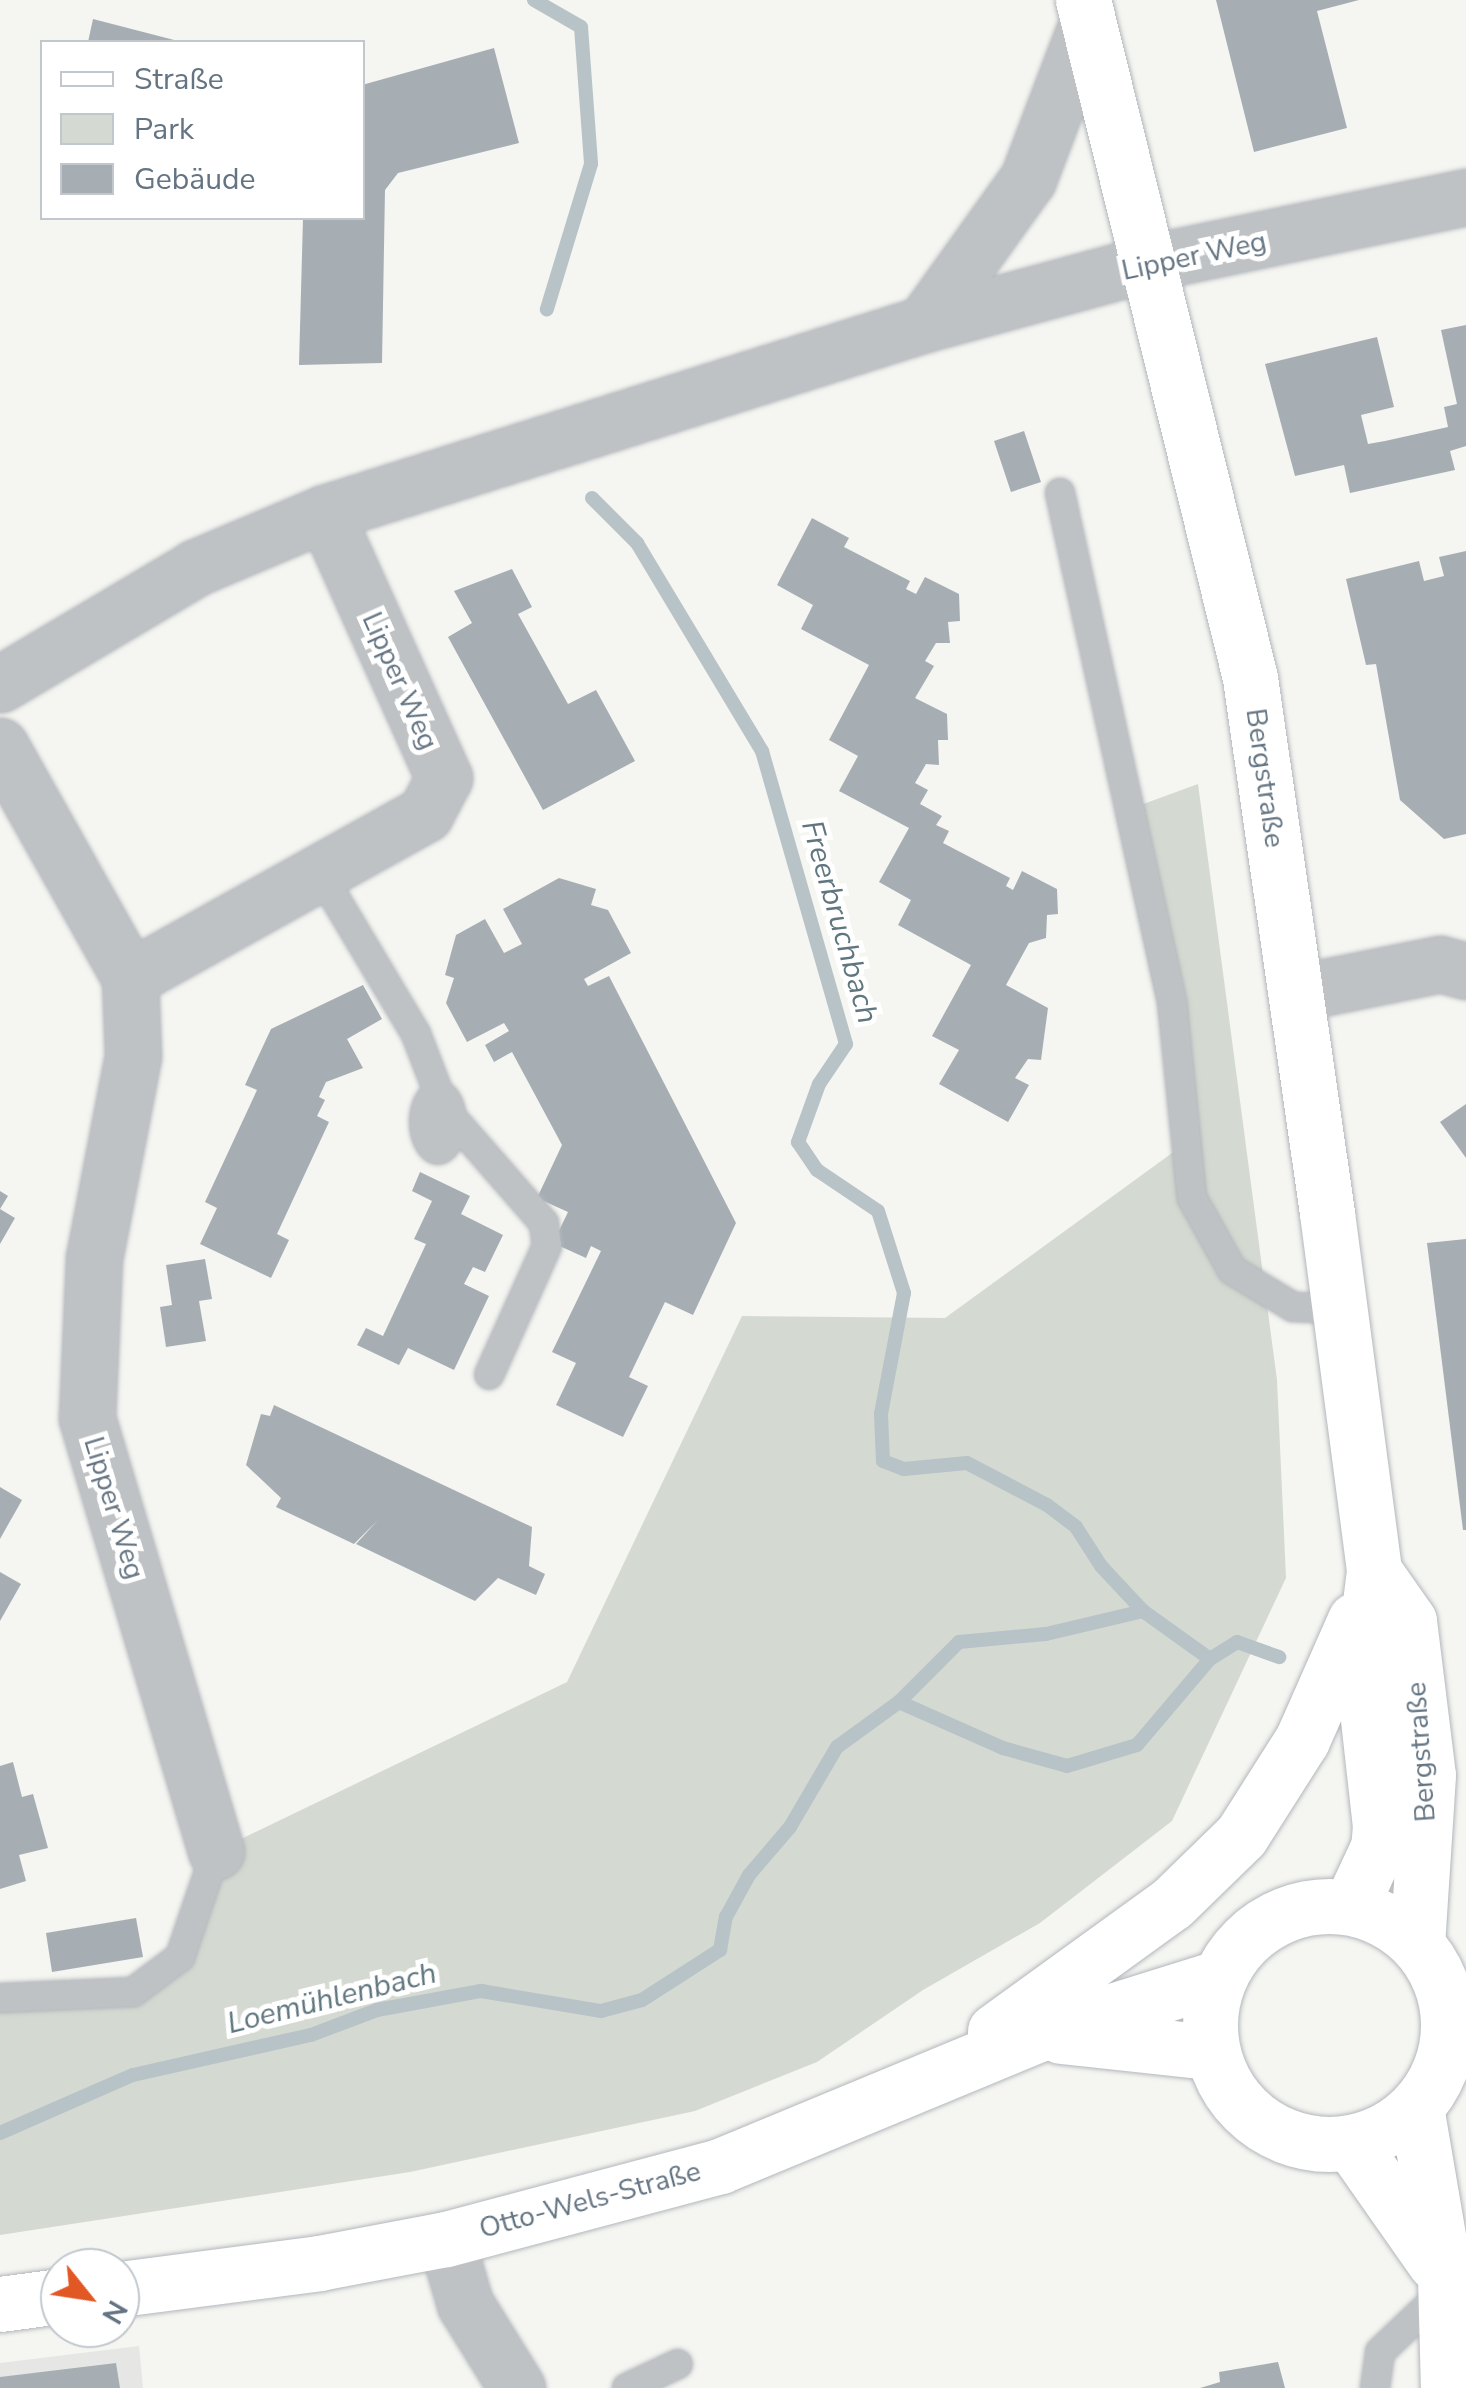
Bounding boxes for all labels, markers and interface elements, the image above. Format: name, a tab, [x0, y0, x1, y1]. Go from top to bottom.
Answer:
legend	[40, 40, 365, 220]
text: Straße	[134, 59, 224, 100]
text: Park	[134, 109, 194, 150]
text: Gebäude	[134, 159, 255, 200]
street label: Lipper Weg	[1119, 224, 1269, 288]
street label: Lipper Weg	[355, 607, 445, 755]
street label: Bergstraße	[1239, 706, 1291, 850]
water label: Freerbruchbach	[793, 816, 885, 1028]
street label: Lipper Weg	[76, 1433, 152, 1583]
street label: Bergstraße	[1399, 1681, 1443, 1823]
water label: Loemühlenbach	[224, 1956, 440, 2042]
street label: Otto-Wels-Straße	[476, 2154, 704, 2246]
north arrow	[40, 2248, 140, 2348]
text: N	[93, 2293, 136, 2331]

